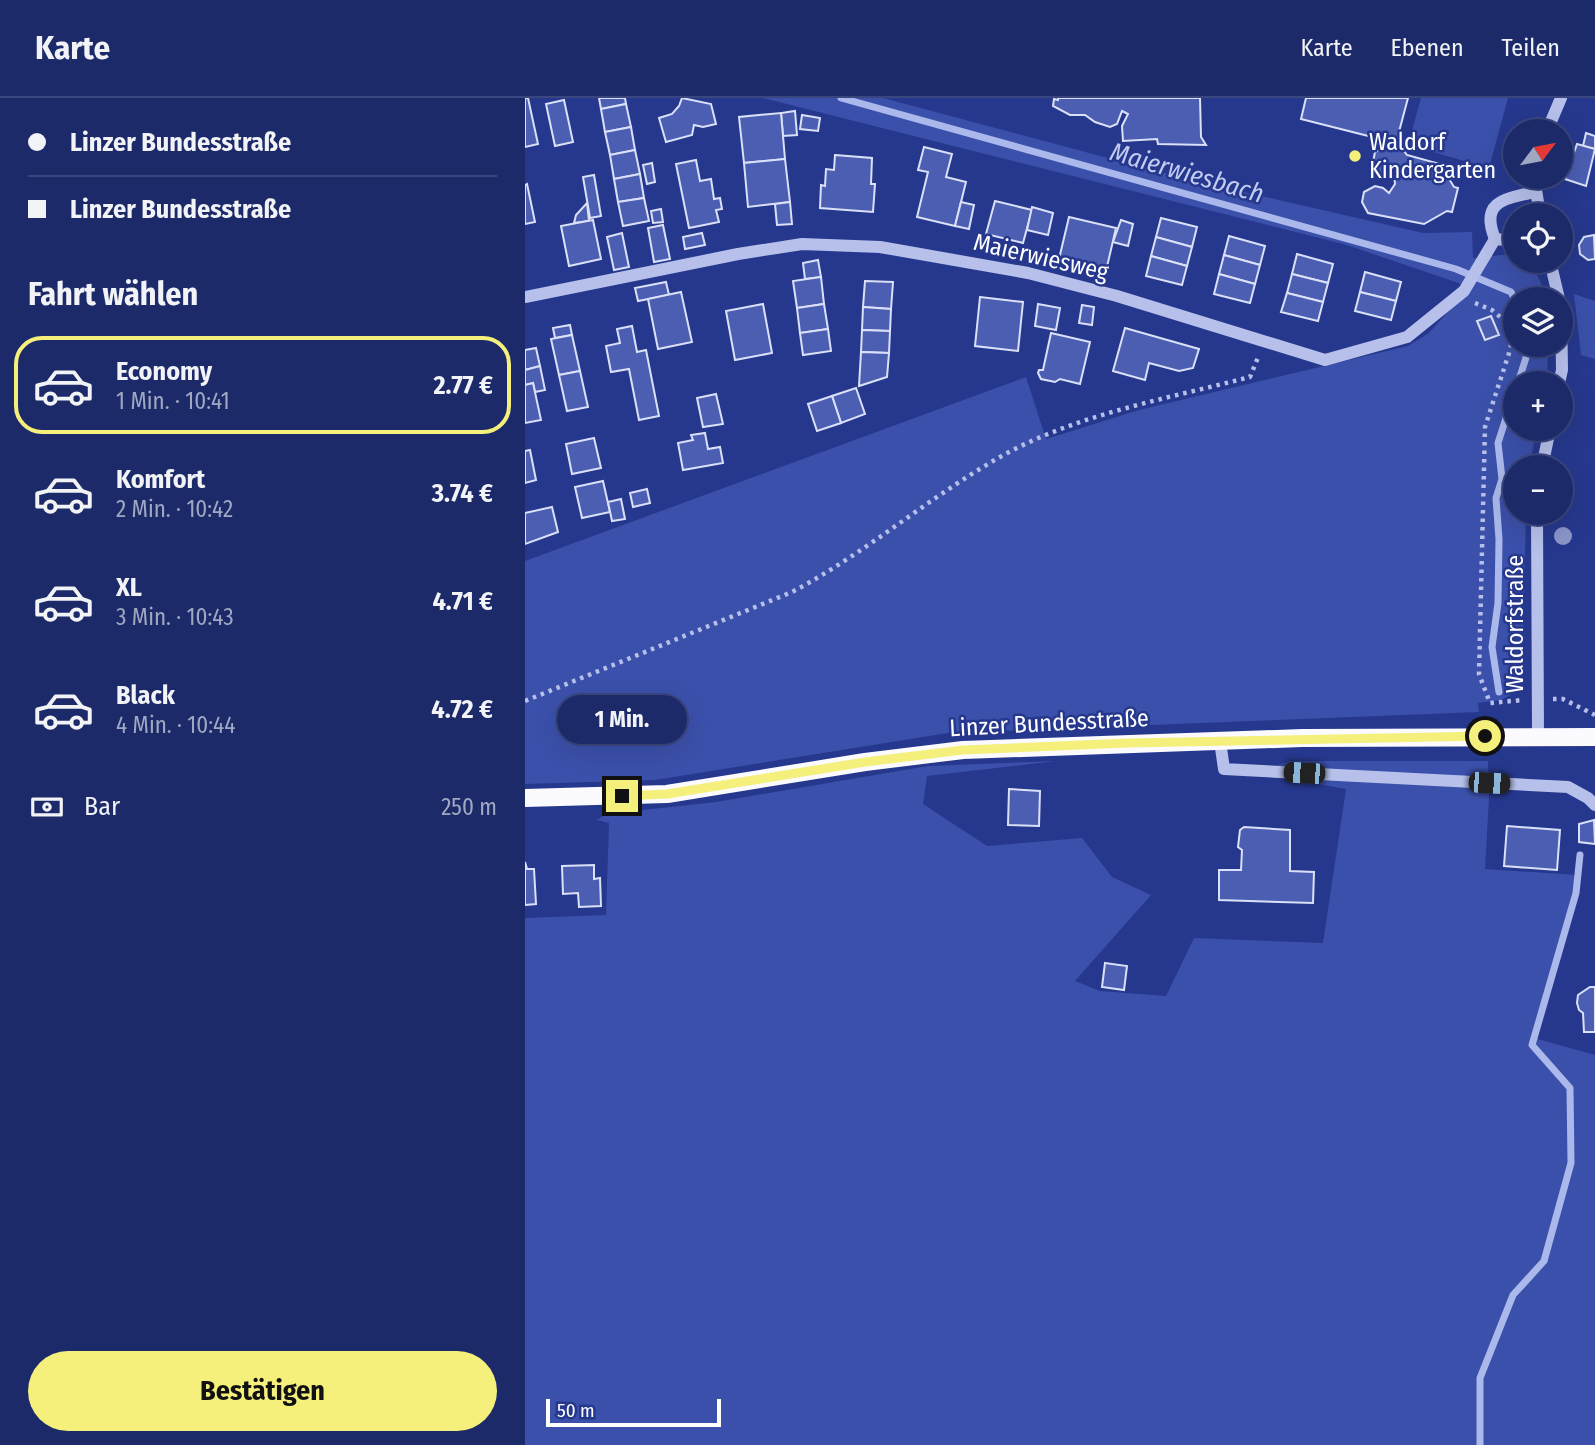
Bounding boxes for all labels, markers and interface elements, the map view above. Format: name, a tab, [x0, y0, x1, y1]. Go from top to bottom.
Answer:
text: Karte	[35, 28, 110, 68]
text: Karte	[1301, 34, 1353, 62]
text: Ebenen	[1391, 34, 1464, 62]
text: Teilen	[1502, 34, 1560, 62]
north arrow	[1503, 119, 1573, 189]
map controls	[1503, 119, 1573, 525]
text: Linzer Bundesstraße	[70, 127, 291, 158]
place label: Waldorf Kindergarten	[1369, 128, 1496, 184]
water label: Maierwiesbach	[1107, 136, 1267, 210]
marker: Waldorf Kindergarten	[1347, 148, 1363, 164]
text: Linzer Bundesstraße	[70, 194, 291, 225]
button: locate	[1503, 203, 1573, 273]
street label: Maierwiesweg	[971, 228, 1112, 286]
text: Fahrt wählen	[28, 275, 198, 313]
button: layers	[1503, 287, 1573, 357]
icon: car	[32, 354, 95, 417]
text: Economy	[116, 356, 212, 387]
text: 2.77 €	[433, 370, 493, 401]
button: +	[1503, 371, 1573, 441]
text: 1 Min. · 10:41	[116, 387, 230, 415]
button: −	[1503, 455, 1573, 525]
icon: car	[32, 462, 95, 525]
text: Komfort	[116, 464, 205, 495]
text: 3.74 €	[432, 478, 493, 509]
text: 2 Min. · 10:42	[116, 495, 233, 523]
street label: Waldorfstraße	[1501, 555, 1529, 693]
icon: car	[32, 570, 95, 633]
text: XL	[116, 572, 142, 603]
text: 4.71 €	[432, 586, 493, 617]
text: 3 Min. · 10:43	[116, 603, 234, 631]
icon: car	[32, 678, 95, 741]
text: Black	[116, 680, 175, 711]
text: 4.72 €	[431, 694, 493, 725]
callout: 1 Min.	[557, 694, 687, 744]
street label: Linzer Bundesstraße	[949, 704, 1149, 742]
text: 1 Min.	[595, 705, 649, 733]
text: 4 Min. · 10:44	[116, 711, 235, 739]
route start	[1469, 720, 1501, 752]
car	[1283, 761, 1326, 785]
car	[1468, 771, 1511, 795]
route end	[606, 780, 638, 812]
icon: cash	[28, 788, 66, 826]
text: Bar	[84, 791, 120, 822]
text: 250 m	[441, 793, 497, 821]
button: Bestätigen	[28, 1351, 497, 1431]
scale bar	[546, 1396, 721, 1428]
text: 50 m	[557, 1399, 595, 1422]

